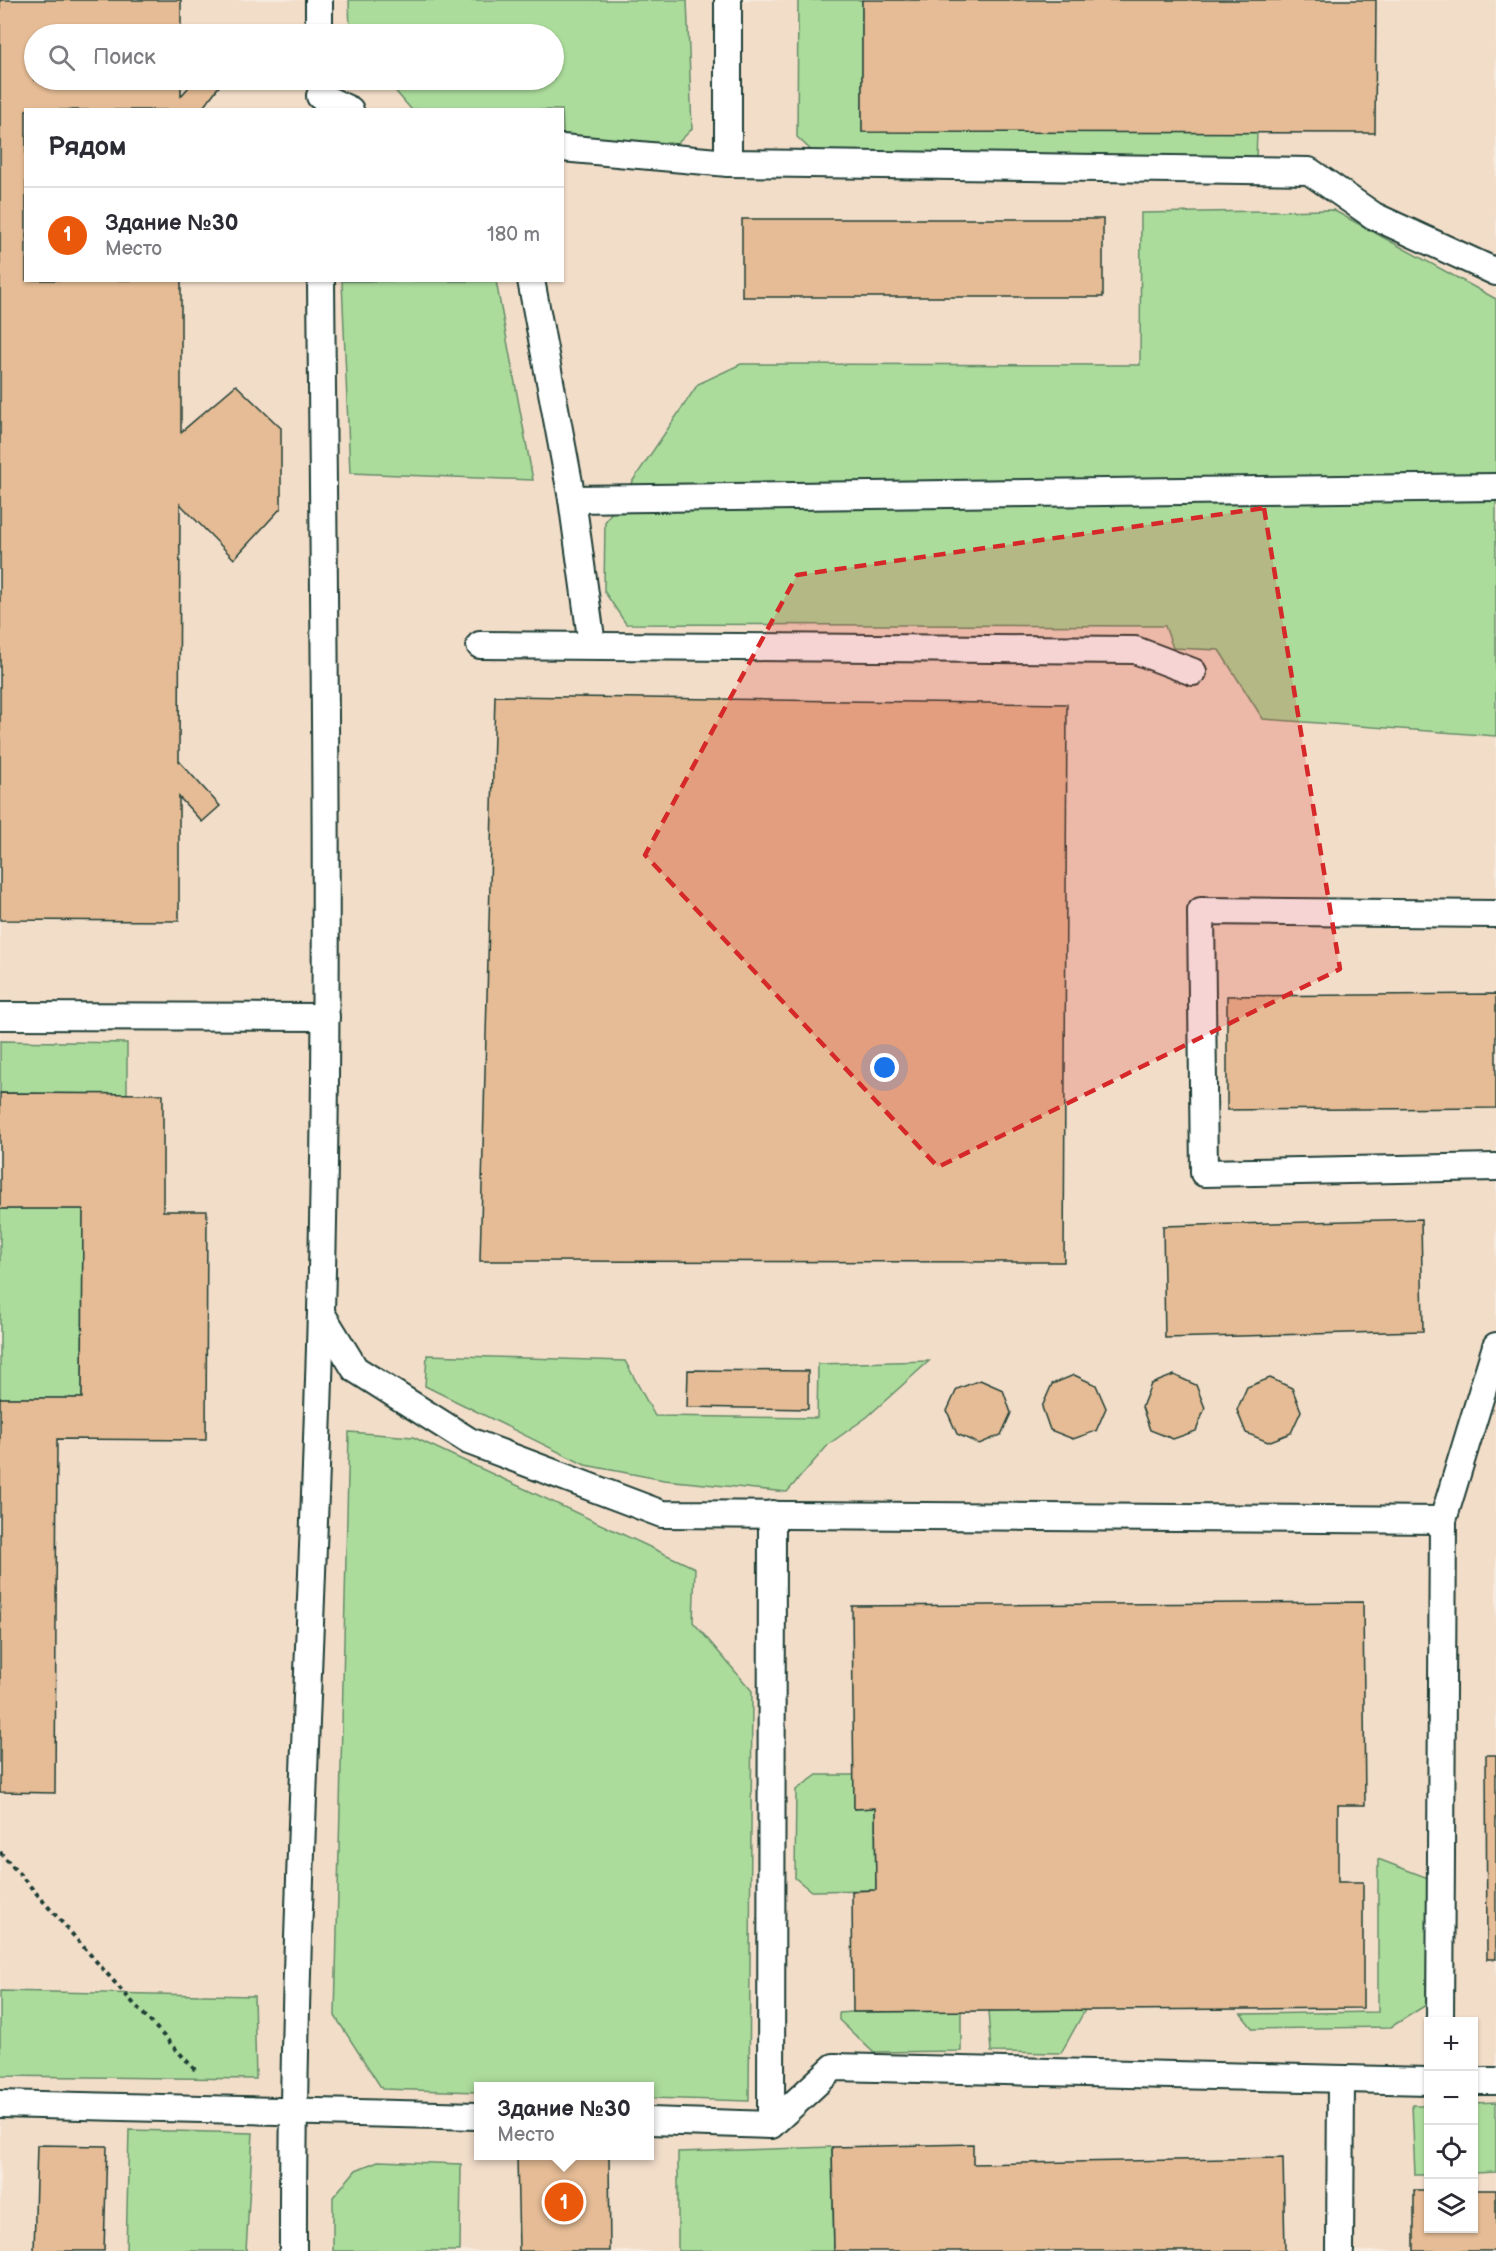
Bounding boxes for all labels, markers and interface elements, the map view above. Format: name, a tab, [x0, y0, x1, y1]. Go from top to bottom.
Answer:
search box	[24, 24, 564, 90]
icon: search	[45, 41, 78, 74]
text: Поиск	[93, 44, 156, 71]
text: Рядом	[48, 132, 126, 163]
text: Здание №30	[105, 210, 238, 237]
text: 1	[63, 223, 72, 247]
text: 180 m	[487, 223, 540, 247]
text: Место	[105, 237, 162, 261]
your location	[870, 1053, 899, 1082]
map controls	[1424, 2017, 1478, 2233]
button: +	[1424, 2017, 1478, 2071]
button: −	[1424, 2071, 1478, 2125]
popup	[474, 2082, 654, 2160]
text: Здание №30	[497, 2096, 631, 2123]
text: Место	[497, 2123, 554, 2147]
button: locate	[1424, 2125, 1478, 2179]
button: layers	[1424, 2179, 1478, 2233]
pin: 1	[544, 2180, 584, 2224]

